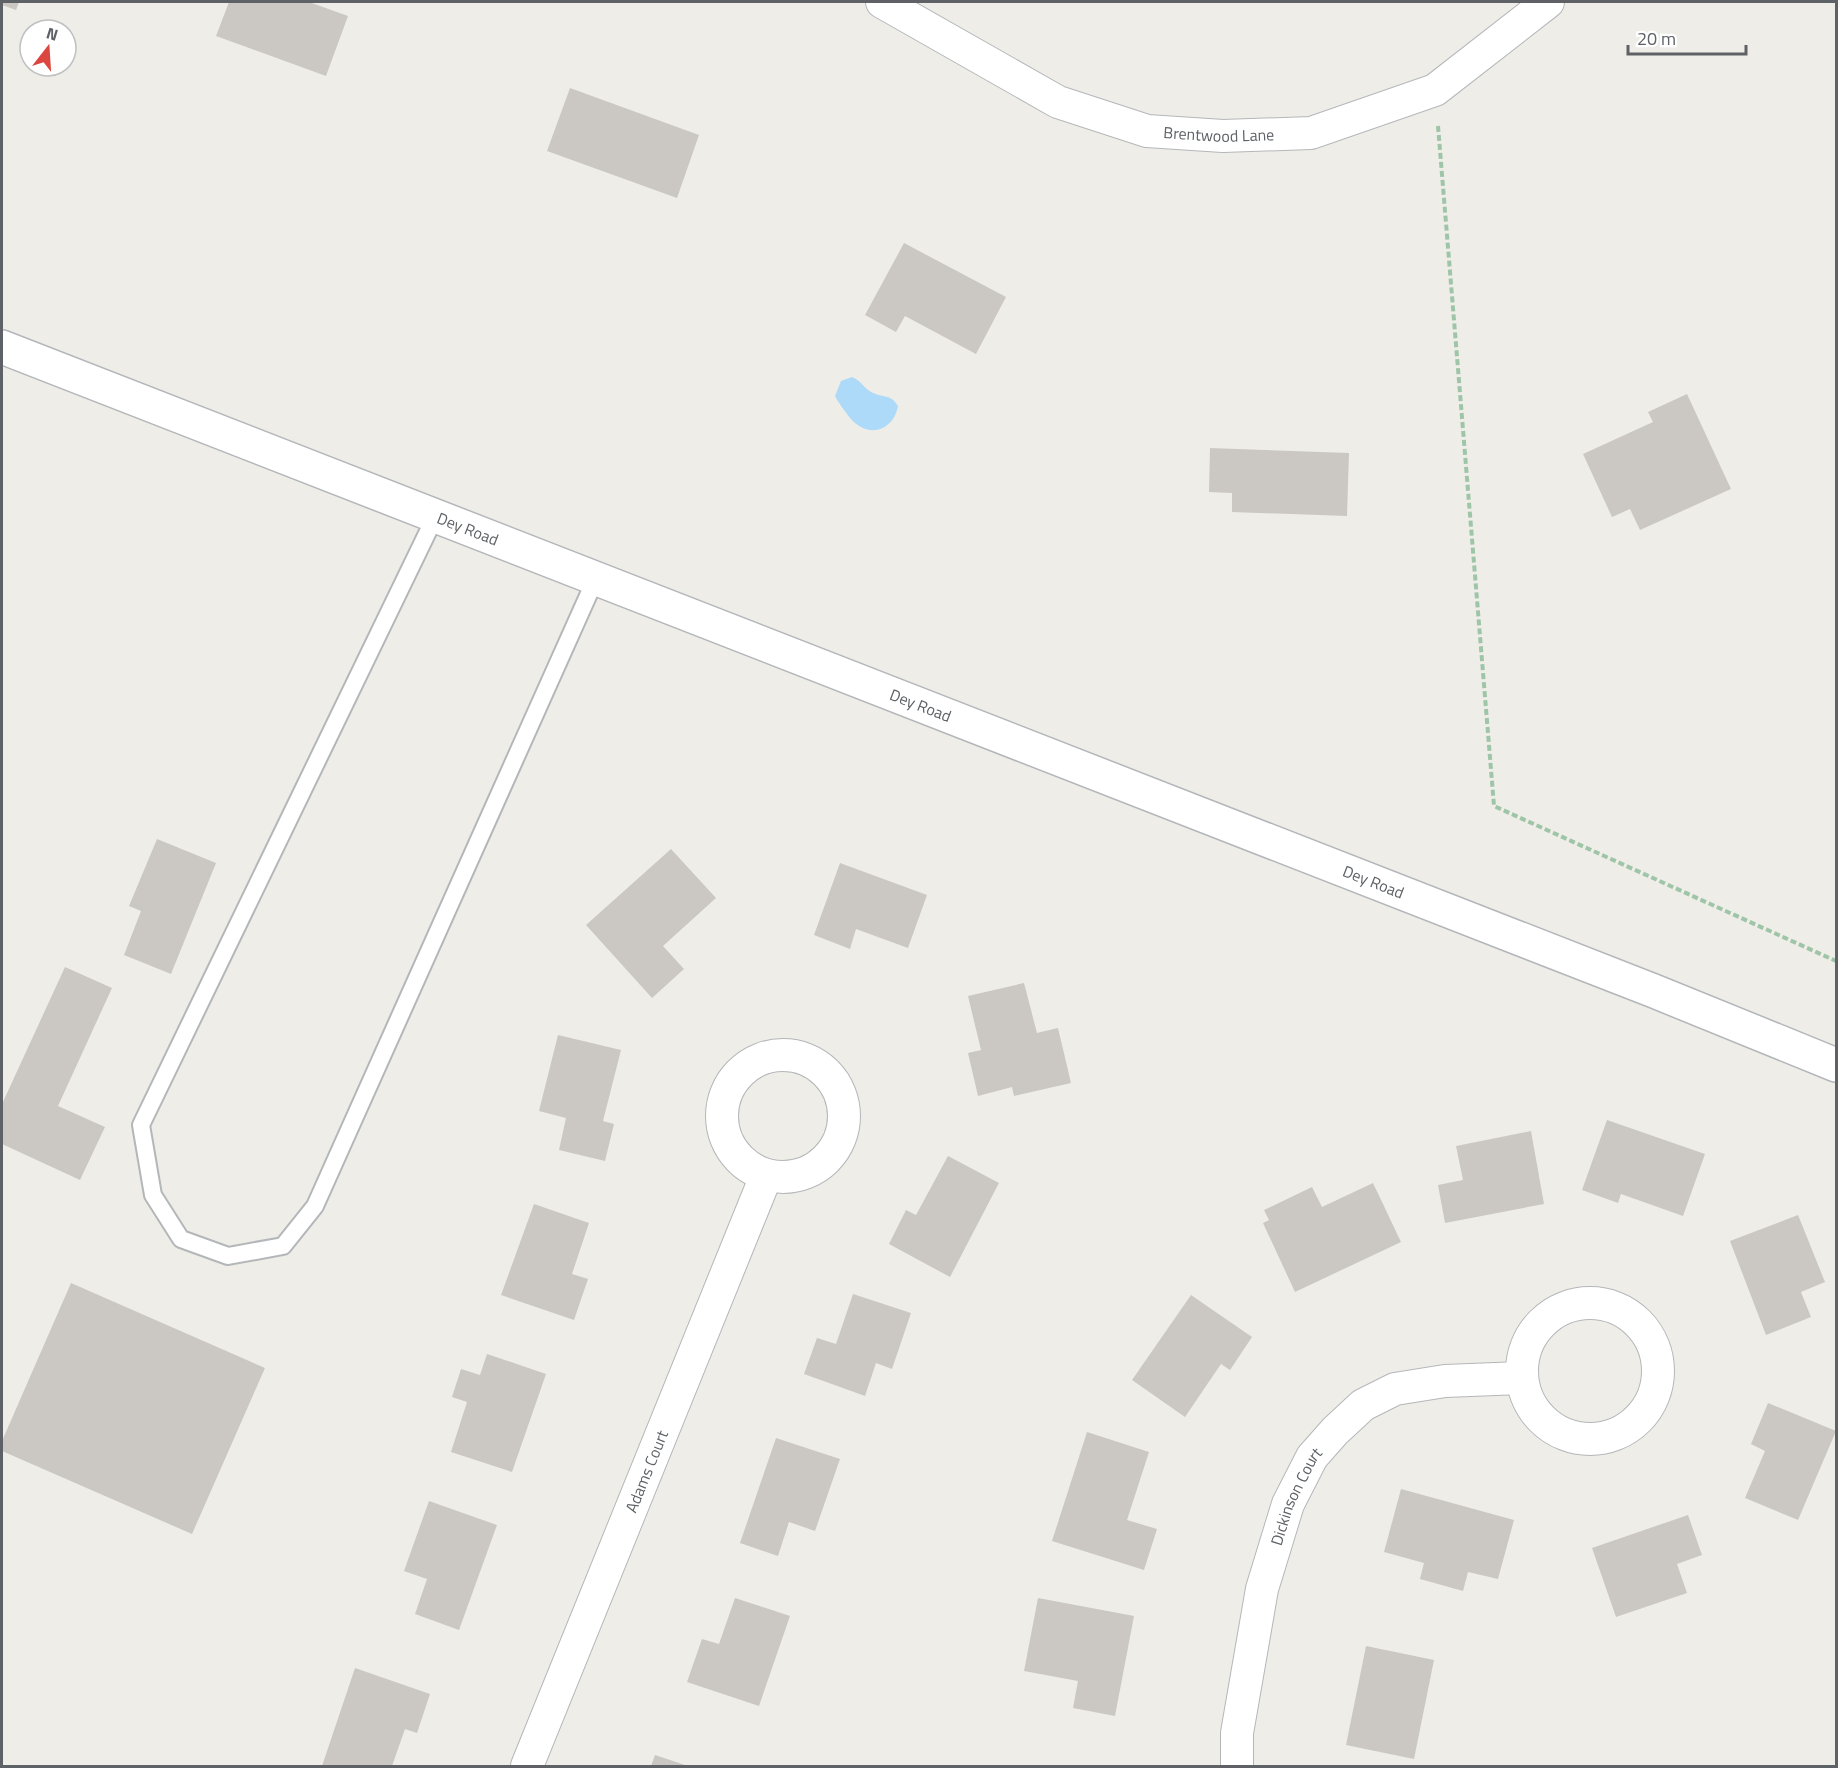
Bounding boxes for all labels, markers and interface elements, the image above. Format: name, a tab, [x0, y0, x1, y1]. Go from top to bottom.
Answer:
north arrow	[18, 18, 78, 78]
scale bar	[1628, 18, 1746, 56]
text: N	[44, 21, 61, 47]
text: 20 m	[1637, 25, 1676, 52]
street label: Brentwood Lane	[1163, 120, 1275, 148]
street label: Dey Road	[434, 506, 502, 551]
street label: Dey Road	[886, 682, 955, 728]
street label: Dey Road	[1339, 859, 1408, 904]
street label: Adams Court	[619, 1426, 674, 1516]
street label: Dickinson Court	[1264, 1441, 1328, 1548]

